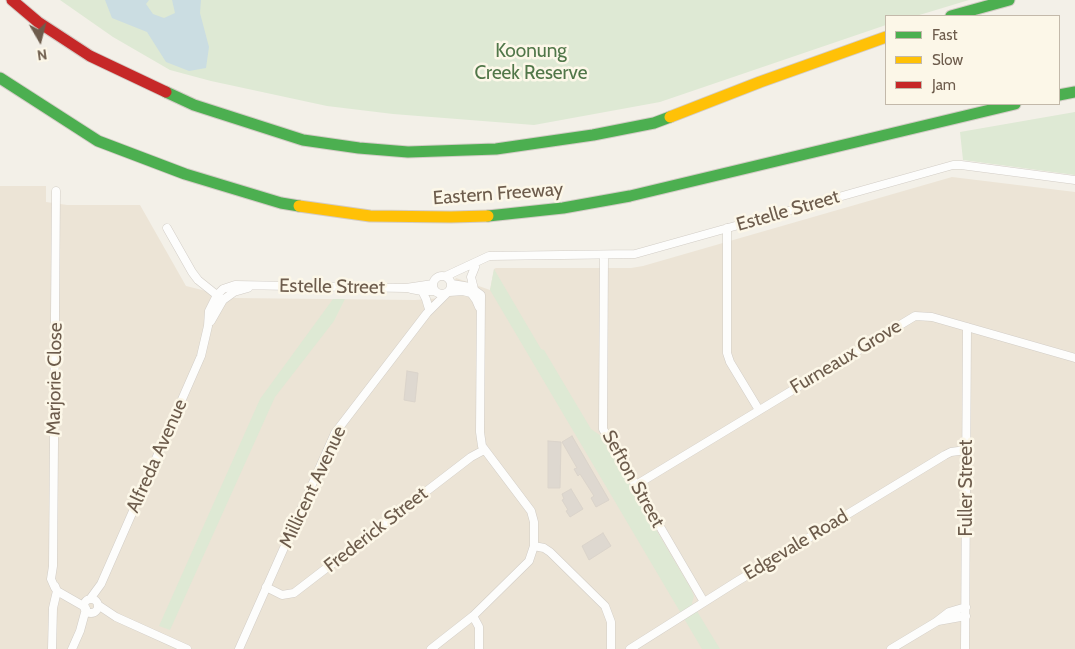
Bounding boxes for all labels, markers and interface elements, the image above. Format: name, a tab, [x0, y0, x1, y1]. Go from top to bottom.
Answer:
north arrow	[15, 15, 65, 65]
legend	[885, 15, 1060, 105]
text: Fast	[932, 26, 957, 44]
park label: Koonung Creek Reserve	[475, 40, 587, 84]
text: N	[36, 45, 48, 64]
text: Slow	[932, 51, 963, 69]
text: Jam	[932, 76, 956, 94]
street label: Eastern Freeway	[432, 178, 564, 210]
street label: Estelle Street	[734, 185, 842, 237]
street label: Estelle Street	[279, 275, 385, 299]
street label: Furneaux Grove	[786, 315, 906, 399]
street label: Marjorie Close	[43, 322, 67, 436]
street label: Alfreda Avenue	[122, 396, 192, 516]
street label: Millicent Avenue	[275, 422, 351, 552]
street label: Sefton Street	[597, 426, 669, 532]
street label: Fuller Street	[955, 440, 977, 536]
street label: Frederick Street	[320, 483, 432, 577]
street label: Edgevale Road	[740, 505, 852, 585]

